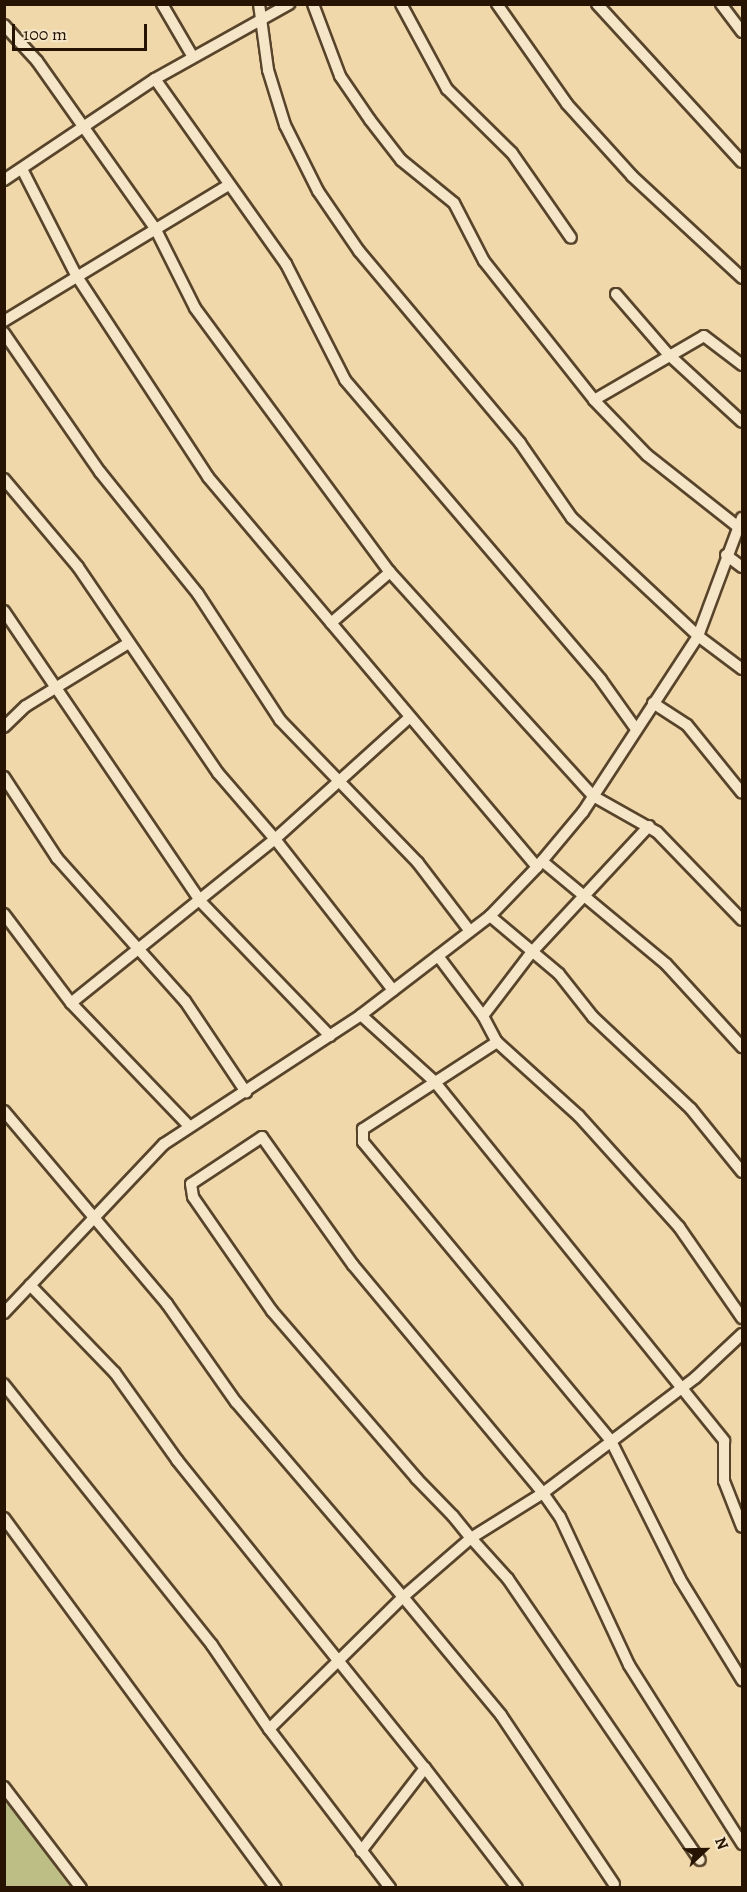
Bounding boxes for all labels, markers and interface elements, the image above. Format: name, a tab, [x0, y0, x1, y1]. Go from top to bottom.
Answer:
scale bar	[15, 12, 150, 50]
text: 100 m	[23, 22, 67, 46]
north arrow	[675, 1820, 735, 1880]
text: N	[709, 1834, 734, 1853]

